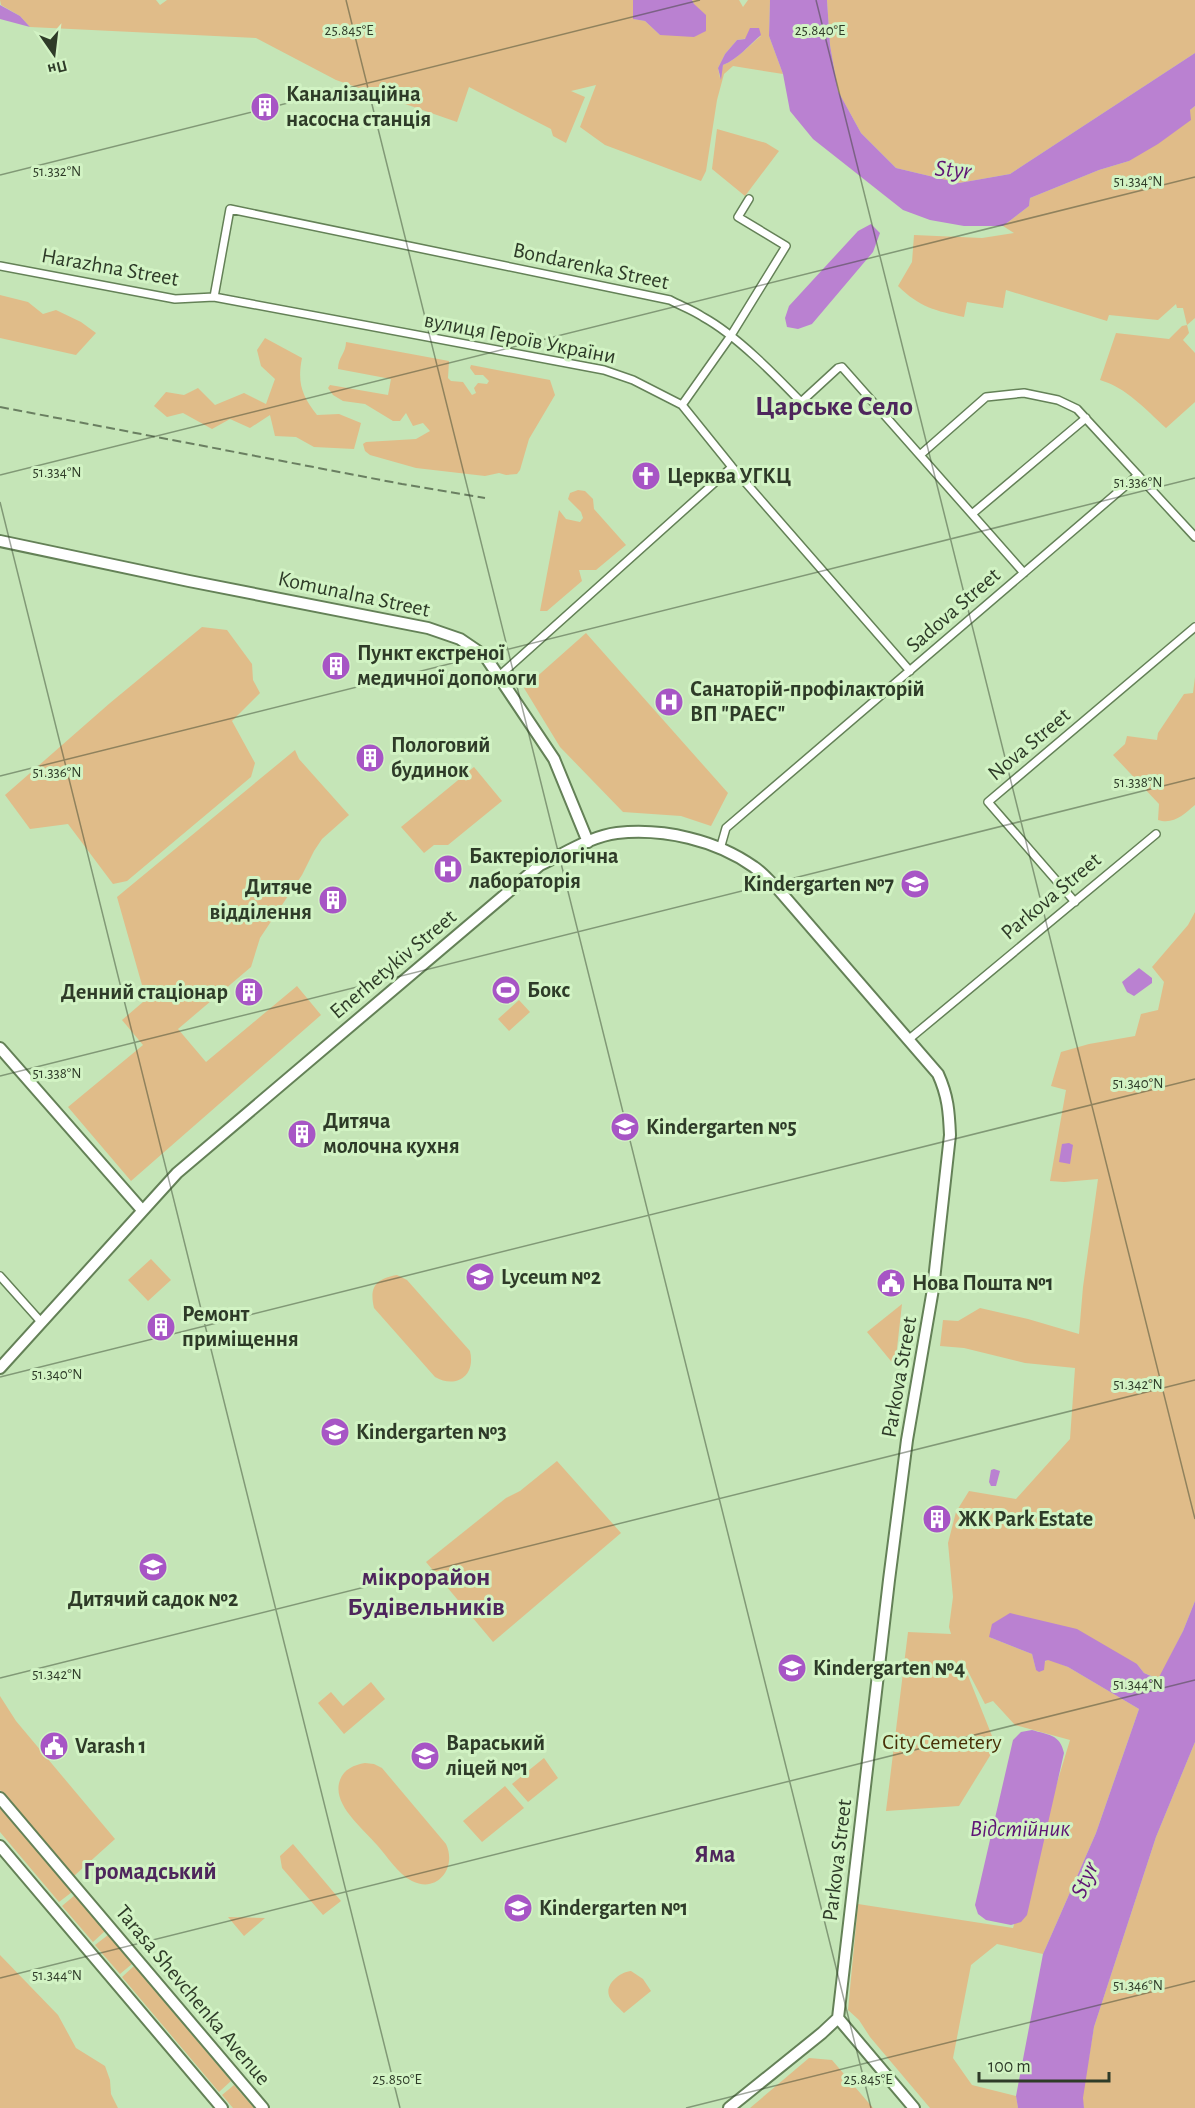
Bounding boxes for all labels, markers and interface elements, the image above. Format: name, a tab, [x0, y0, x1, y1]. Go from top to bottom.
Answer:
text: 25.845°E	[325, 23, 373, 38]
text: 25.840°E	[795, 23, 845, 38]
north arrow	[24, 24, 84, 84]
text: Пн	[46, 57, 69, 78]
place label: Каналізаційна насосна станція	[286, 83, 431, 130]
building icon: Каналізаційна насосна станція	[249, 91, 281, 123]
water label: Styr	[934, 156, 973, 184]
text: 51.332°N	[33, 164, 81, 179]
text: 51.334°N	[1113, 174, 1163, 189]
street label: Bondarenka Street	[511, 239, 671, 293]
street label: Harazhna Street	[40, 244, 180, 290]
street label: вулиця Героїв України	[422, 309, 618, 367]
district label: Царське Село	[755, 393, 913, 421]
church icon: Церква УГКЦ	[630, 460, 662, 492]
text: 51.334°N	[32, 465, 82, 480]
place label: Церква УГКЦ	[667, 465, 791, 487]
text: 51.336°N	[1114, 475, 1162, 490]
street label: Sadova Street	[902, 563, 1004, 657]
street label: Komunalna Street	[276, 567, 432, 621]
place label: Пункт екстреної медичної допомоги	[357, 642, 537, 689]
building icon: Пункт екстреної медичної допомоги	[320, 650, 352, 682]
place label: Санаторій-профілакторій ВП "РАЕС"	[690, 678, 925, 725]
hospital icon: Санаторій-профілакторій ВП "РАЕС"	[653, 686, 685, 718]
street label: Nova Street	[984, 704, 1074, 784]
place label: Пологовий будинок	[391, 734, 490, 782]
building icon: Пологовий будинок	[354, 742, 386, 774]
text: 51.336°N	[33, 765, 81, 780]
text: 51.338°N	[1114, 775, 1162, 790]
place label: Бактеріологічна лабораторія	[469, 845, 618, 892]
street label: Parkova Street	[997, 848, 1105, 944]
hospital icon: Бактеріологічна лабораторія	[432, 853, 464, 885]
school or university icon: Kindergarten №7	[899, 868, 931, 900]
place label: Kindergarten №7	[743, 873, 894, 895]
place label: Дитяче відділення	[210, 876, 312, 923]
building icon: Дитяче відділення	[317, 884, 349, 916]
street label: Enerhetykiv Street	[326, 905, 460, 1023]
sports icon: Бокс	[490, 974, 522, 1006]
building icon: Денний стаціонар	[233, 976, 265, 1008]
place label: Бокс	[527, 979, 570, 1001]
place label: Денний стаціонар	[61, 981, 228, 1003]
text: 51.338°N	[33, 1066, 81, 1081]
text: 51.340°N	[1113, 1076, 1163, 1091]
place label: Дитяча молочна кухня	[323, 1110, 460, 1158]
school or university icon: Kindergarten №5	[609, 1111, 641, 1143]
place label: Kindergarten №5	[646, 1116, 797, 1138]
building icon: Дитяча молочна кухня	[286, 1118, 318, 1150]
school or university icon: Lyceum №2	[464, 1261, 496, 1293]
place label: Lyceum №2	[501, 1266, 601, 1289]
public building icon: Нова Пошта №1	[875, 1267, 907, 1299]
place label: Нова Пошта №1	[912, 1272, 1054, 1294]
place label: Ремонт приміщення	[182, 1303, 299, 1350]
building icon: Ремонт приміщення	[145, 1311, 177, 1343]
street label: Parkova Street	[878, 1315, 920, 1439]
text: 51.340°N	[32, 1367, 82, 1382]
text: 51.342°N	[1113, 1377, 1163, 1392]
school or university icon: Kindergarten №3	[319, 1416, 351, 1448]
place label: Kindergarten №3	[356, 1421, 507, 1443]
building icon: ЖК Park Estate	[921, 1503, 953, 1535]
place label: ЖК Park Estate	[958, 1508, 1093, 1530]
school or university icon: Дитячий садок №2	[137, 1551, 169, 1583]
district label: мікрорайон Будівельників	[347, 1564, 505, 1620]
place label: Дитячий садок №2	[68, 1588, 238, 1610]
school or university icon: Kindergarten №4	[776, 1652, 808, 1684]
place label: Kindergarten №4	[813, 1657, 965, 1679]
text: 51.342°N	[32, 1667, 82, 1682]
text: 51.344°N	[1113, 1677, 1163, 1692]
public building icon: Varash 1	[38, 1730, 70, 1762]
park label: City Cemetery	[882, 1731, 1002, 1753]
place label: Вараський ліцей №1	[446, 1732, 545, 1779]
place label: Varash 1	[75, 1735, 147, 1757]
school or university icon: Вараський ліцей №1	[409, 1740, 441, 1772]
street label: Parkova Street	[819, 1798, 855, 1922]
water label: Відстійник	[970, 1817, 1070, 1841]
district label: Яма	[695, 1843, 735, 1867]
water label: Styr	[1067, 1857, 1104, 1901]
district label: Громадський	[83, 1860, 217, 1884]
school or university icon: Kindergarten №1	[502, 1892, 534, 1924]
place label: Kindergarten №1	[539, 1897, 688, 1919]
street label: Tarasa Shevchenka Avenue	[111, 1901, 275, 2089]
text: 51.344°N	[32, 1968, 82, 1983]
text: 51.346°N	[1113, 1978, 1163, 1993]
scale bar	[979, 2045, 1110, 2083]
text: 100 m	[988, 2058, 1031, 2076]
text: 25.850°E	[372, 2072, 422, 2087]
text: 25.845°E	[844, 2072, 892, 2087]

